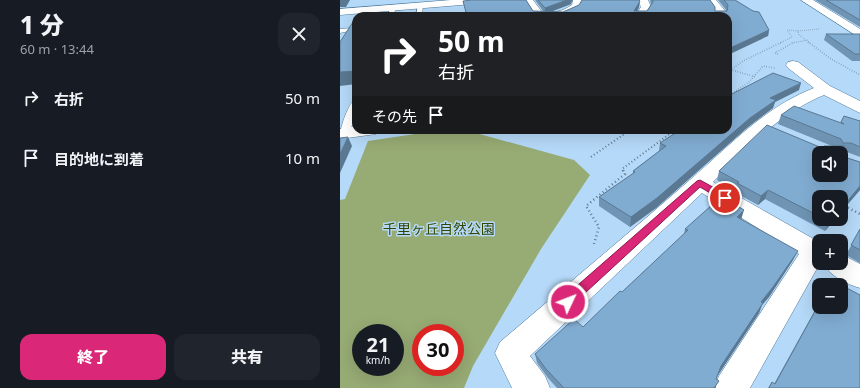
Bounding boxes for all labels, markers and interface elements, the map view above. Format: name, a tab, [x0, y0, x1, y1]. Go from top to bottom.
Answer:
text: 1 分	[20, 8, 64, 41]
button: close	[278, 13, 320, 55]
text: 50 m	[438, 22, 505, 60]
icon: right	[372, 28, 424, 80]
text: 60 m · 13:44	[20, 40, 94, 58]
text: 右折	[438, 60, 474, 84]
icon: right	[20, 87, 42, 109]
text: 50 m	[285, 88, 320, 108]
text: 右折	[54, 89, 84, 109]
icon: arrive	[425, 104, 447, 126]
text: その先	[372, 106, 417, 126]
map controls	[812, 146, 848, 314]
button: sound	[812, 146, 848, 182]
icon: arrive	[20, 147, 42, 169]
text: 10 m	[285, 148, 320, 168]
text: 目的地に到着	[54, 149, 144, 169]
pin	[708, 181, 742, 215]
icon: arrive	[714, 187, 736, 209]
button: search	[812, 190, 848, 226]
park label: 千里ヶ丘自然公園	[383, 219, 495, 238]
button: +	[812, 234, 848, 270]
button: −	[812, 278, 848, 314]
position arrow	[547, 281, 589, 323]
speed limit sign: 30	[412, 324, 464, 376]
text: 21	[367, 331, 389, 358]
button: 終了	[20, 334, 166, 380]
button: 共有	[174, 334, 320, 380]
text: km/h	[366, 353, 390, 367]

